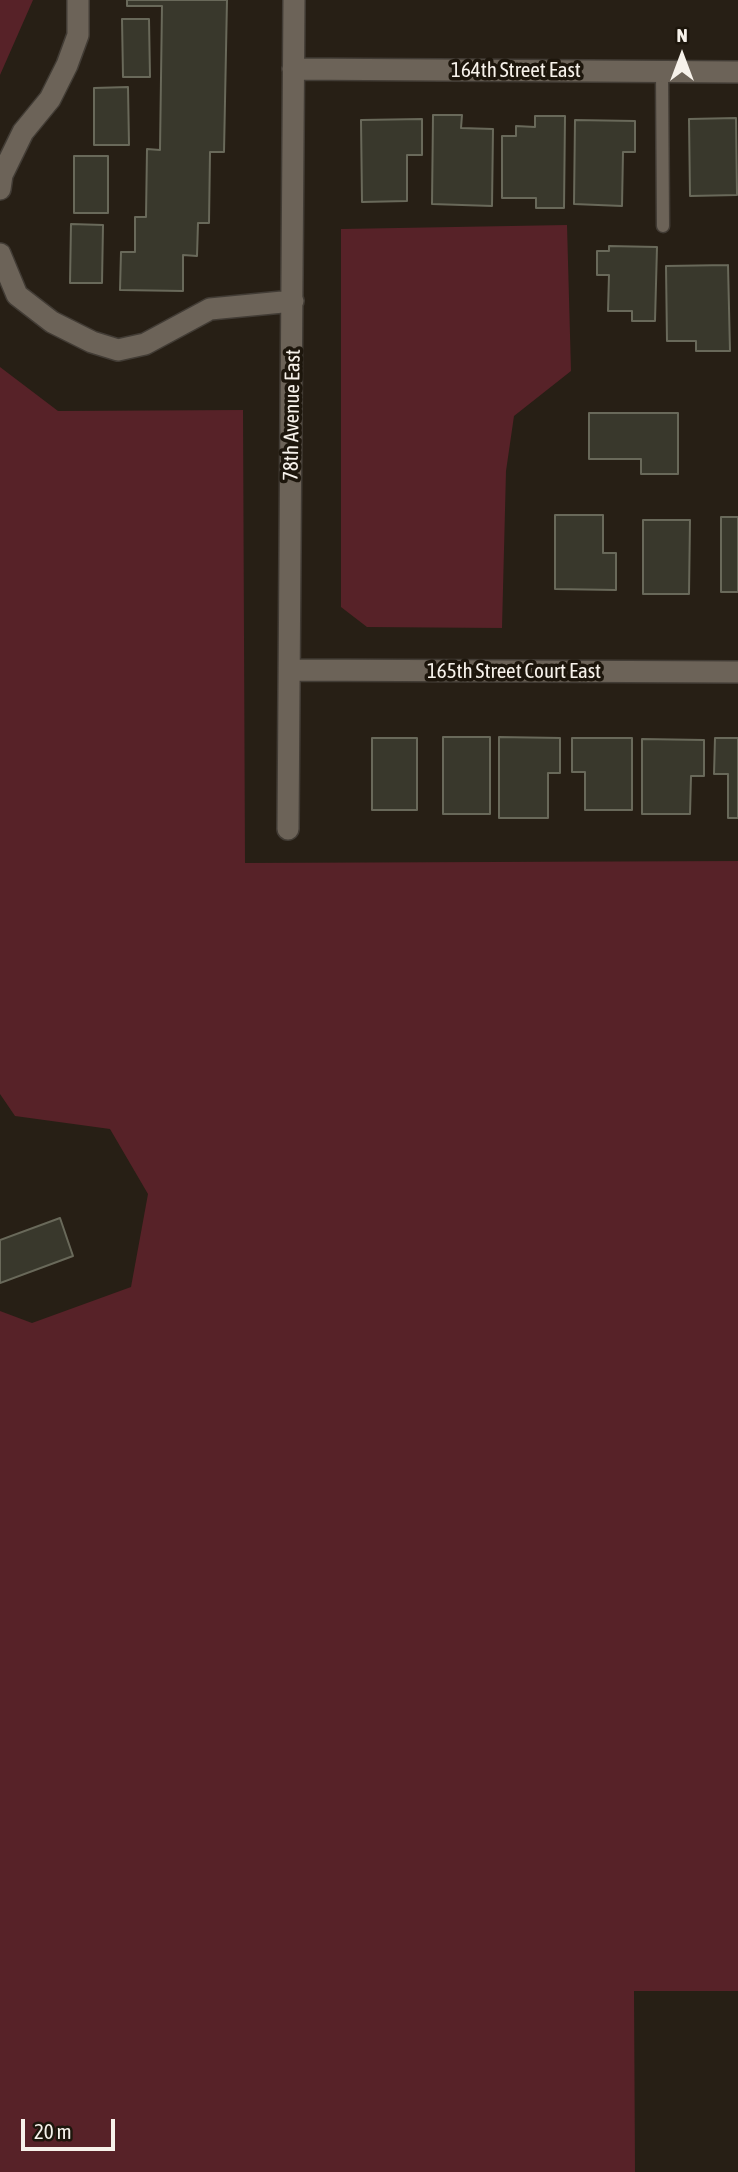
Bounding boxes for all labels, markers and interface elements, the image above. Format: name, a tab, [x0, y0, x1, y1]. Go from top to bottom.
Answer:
north arrow	[647, 21, 717, 91]
text: N	[676, 24, 688, 46]
street label: 164th Street East	[451, 57, 581, 83]
street label: 78th Avenue East	[278, 349, 306, 481]
street label: 165th Street Court East	[427, 658, 601, 684]
scale bar	[24, 2106, 119, 2150]
text: 20 m	[34, 2119, 72, 2143]

